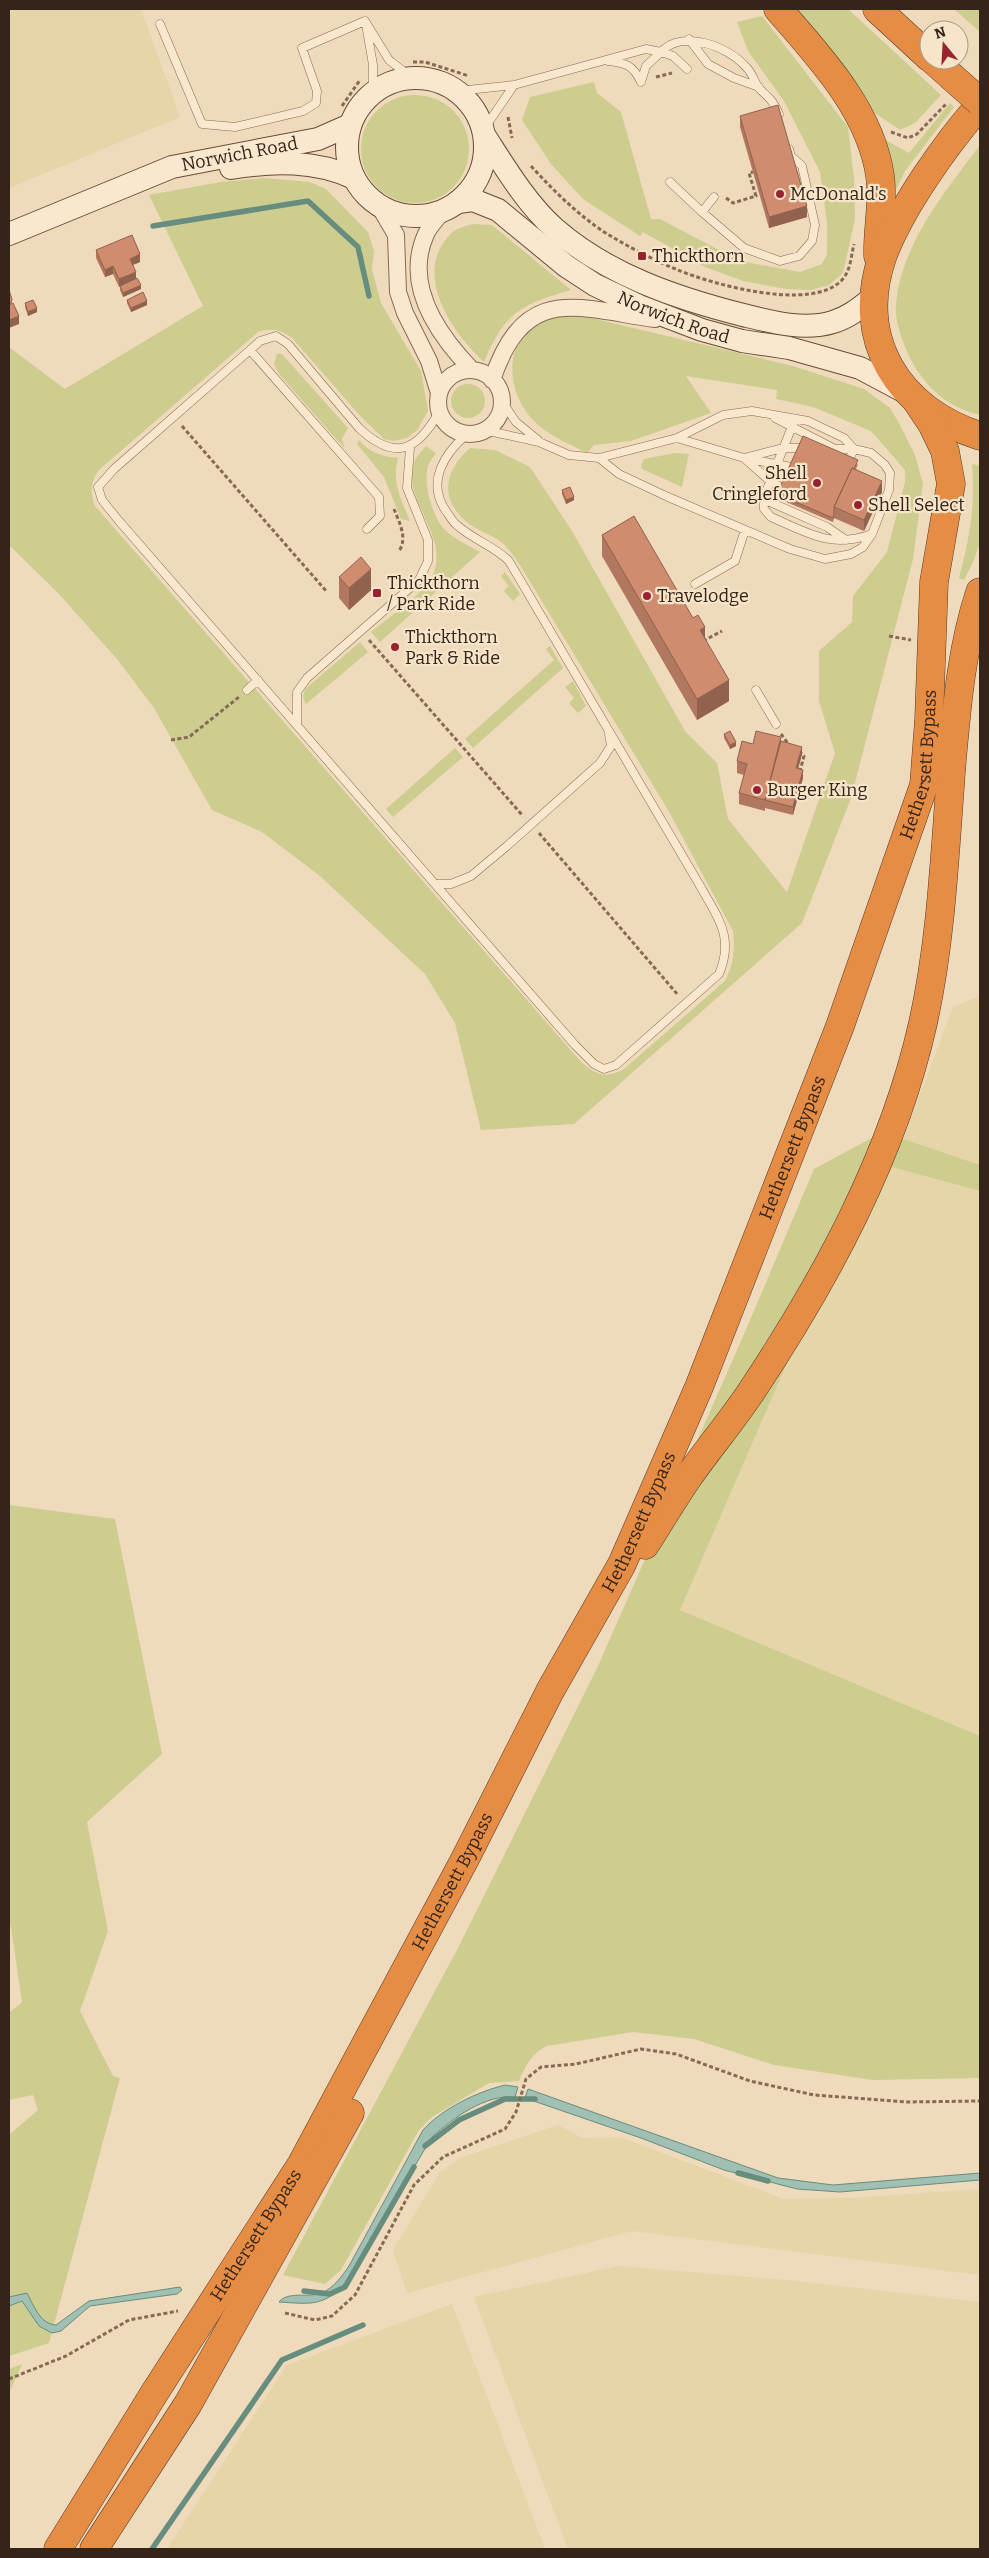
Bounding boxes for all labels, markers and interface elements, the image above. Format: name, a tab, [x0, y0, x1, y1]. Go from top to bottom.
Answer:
north arrow	[919, 20, 969, 70]
text: N	[932, 23, 948, 43]
street label: Norwich Road	[179, 132, 300, 176]
place label: McDonald's	[790, 183, 887, 205]
marker: McDonald's	[774, 188, 786, 200]
place label: Thickthorn	[652, 245, 745, 267]
marker: Thickthorn	[636, 250, 648, 262]
street label: Norwich Road	[614, 286, 732, 348]
place label: Shell Cringleford	[712, 462, 807, 505]
marker: Shell Cringleford	[811, 477, 823, 489]
place label: Shell Select	[868, 494, 965, 516]
marker: Shell Select	[852, 499, 864, 511]
place label: Thickthorn / Park Ride	[387, 572, 480, 615]
place label: Travelodge	[657, 585, 749, 607]
marker: Thickthorn / Park Ride	[371, 587, 383, 599]
marker: Travelodge	[641, 590, 653, 602]
place label: Thickthorn Park & Ride	[405, 626, 500, 669]
marker: Thickthorn Park & Ride	[389, 641, 401, 653]
street label: Hethersett Bypass	[895, 689, 941, 842]
place label: Burger King	[767, 779, 868, 801]
marker: Burger King	[751, 784, 763, 796]
street label: Hethersett Bypass	[755, 1072, 831, 1223]
street label: Hethersett Bypass	[597, 1448, 681, 1597]
street label: Hethersett Bypass	[407, 1809, 498, 1954]
street label: Hethersett Bypass	[205, 2165, 306, 2305]

